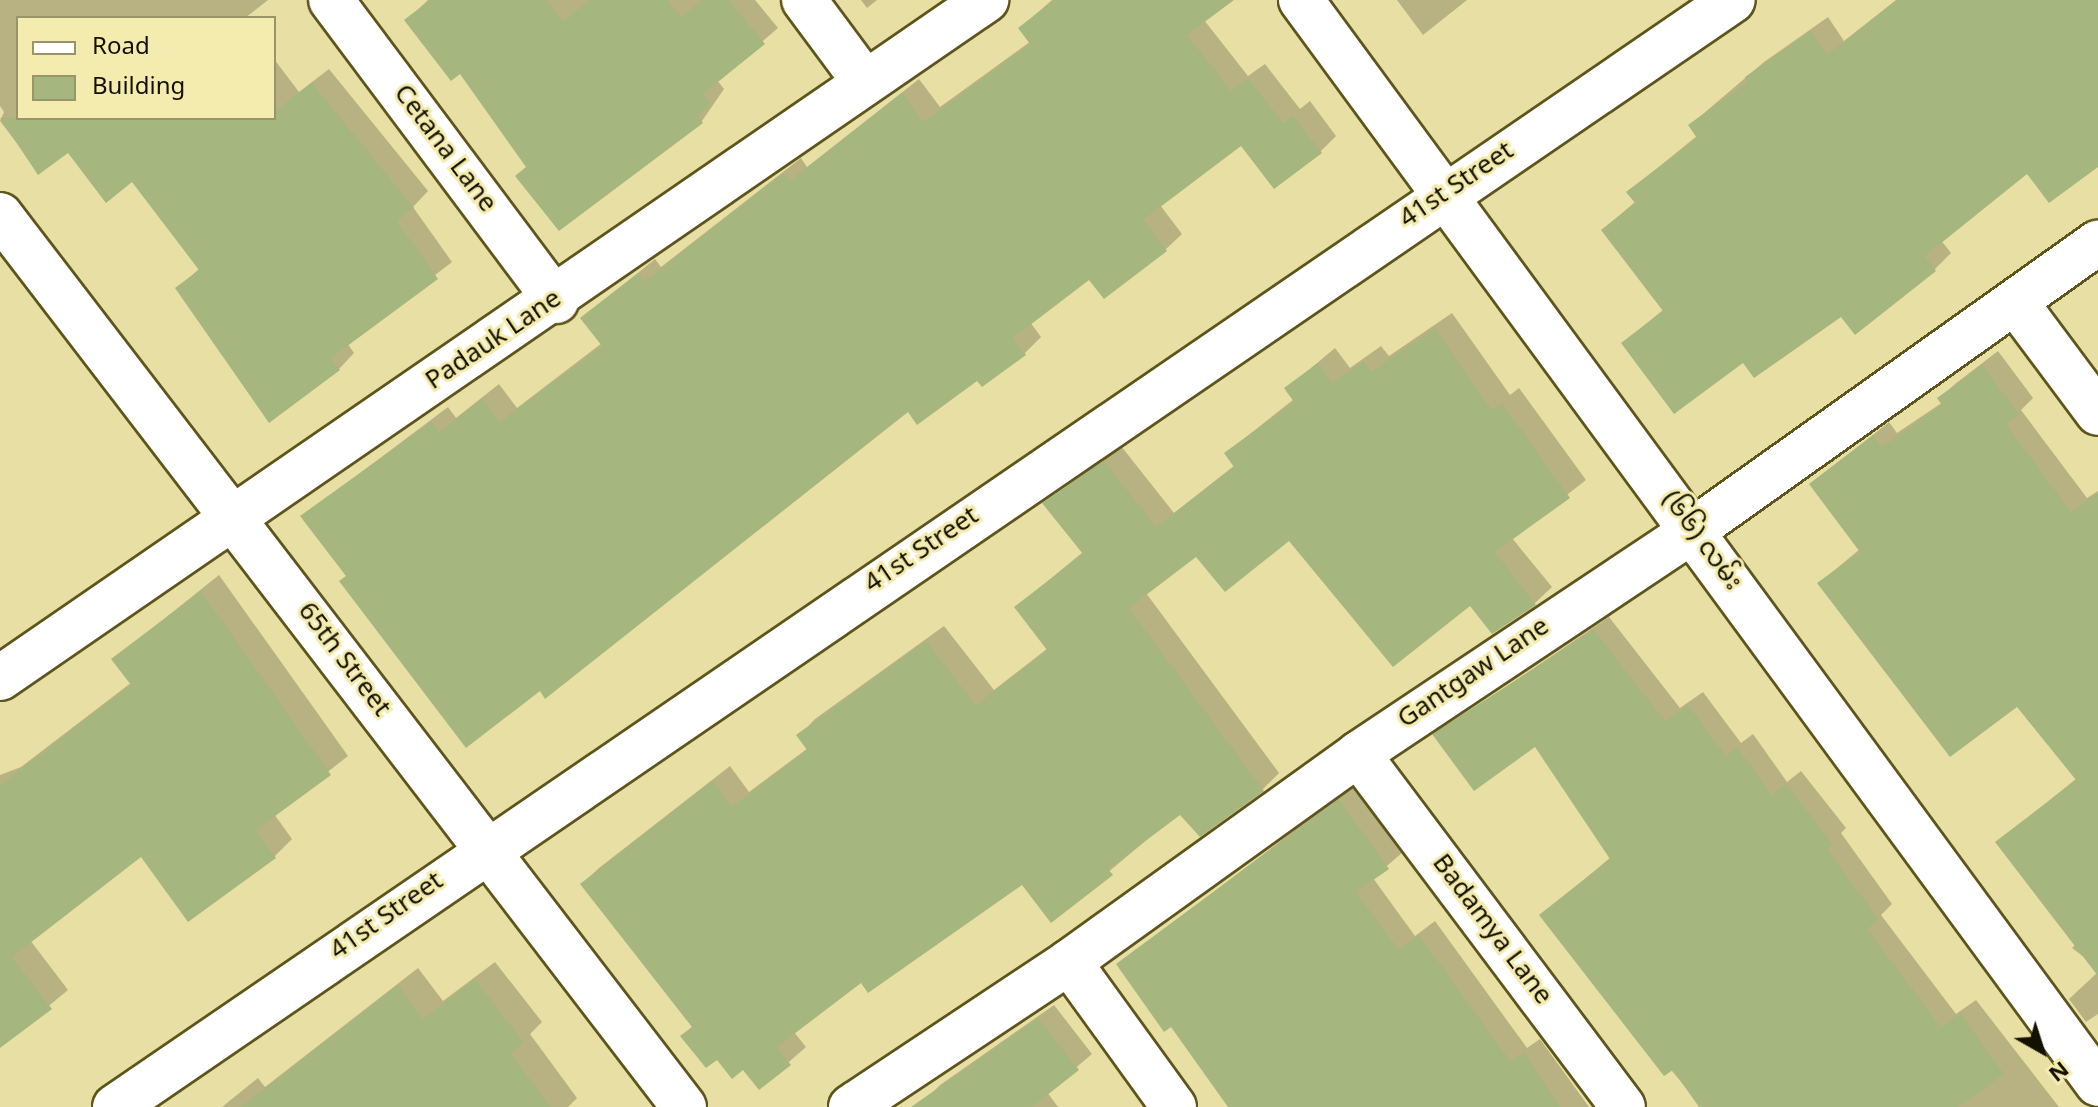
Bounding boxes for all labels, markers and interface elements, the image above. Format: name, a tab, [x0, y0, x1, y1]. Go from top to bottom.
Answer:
legend	[16, 16, 276, 120]
text: Road	[92, 22, 150, 75]
text: Building	[92, 62, 185, 115]
street label: Cetana Lane	[385, 80, 501, 220]
street label: 41st Street	[1395, 137, 1521, 237]
street label: Padauk Lane	[421, 285, 569, 399]
street label: (၆၆) လမ်း	[1653, 486, 1747, 598]
street label: 41st Street	[860, 502, 986, 602]
street label: 65th Street	[289, 598, 395, 724]
street label: Gantgaw Lane	[1393, 613, 1557, 737]
street label: Badamya Lane	[1423, 850, 1557, 1012]
street label: 41st Street	[325, 868, 451, 968]
north arrow	[2002, 1011, 2082, 1091]
text: N	[2035, 1045, 2079, 1094]

